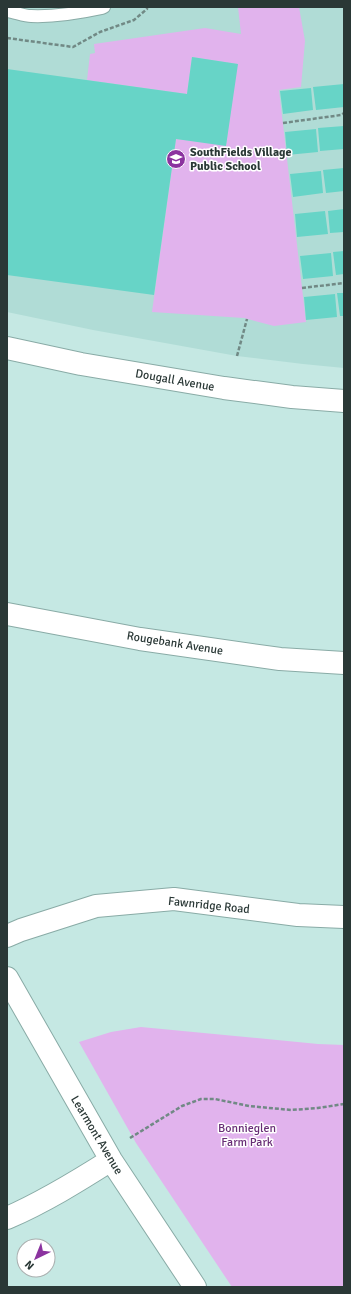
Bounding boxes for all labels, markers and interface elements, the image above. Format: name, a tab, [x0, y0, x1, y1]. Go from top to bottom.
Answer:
place label: SouthFields Village Public School	[190, 145, 291, 174]
school or university icon: SouthFields Village Public School	[165, 148, 187, 170]
street label: Dougall Avenue	[134, 366, 216, 395]
street label: Rougebank Avenue	[126, 628, 224, 659]
street label: Fawnridge Road	[167, 894, 250, 917]
street label: Learmont Avenue	[67, 1093, 126, 1177]
park label: Bonnieglen Farm Park	[218, 1121, 276, 1150]
north arrow	[16, 1238, 56, 1278]
text: N	[22, 1258, 37, 1272]

